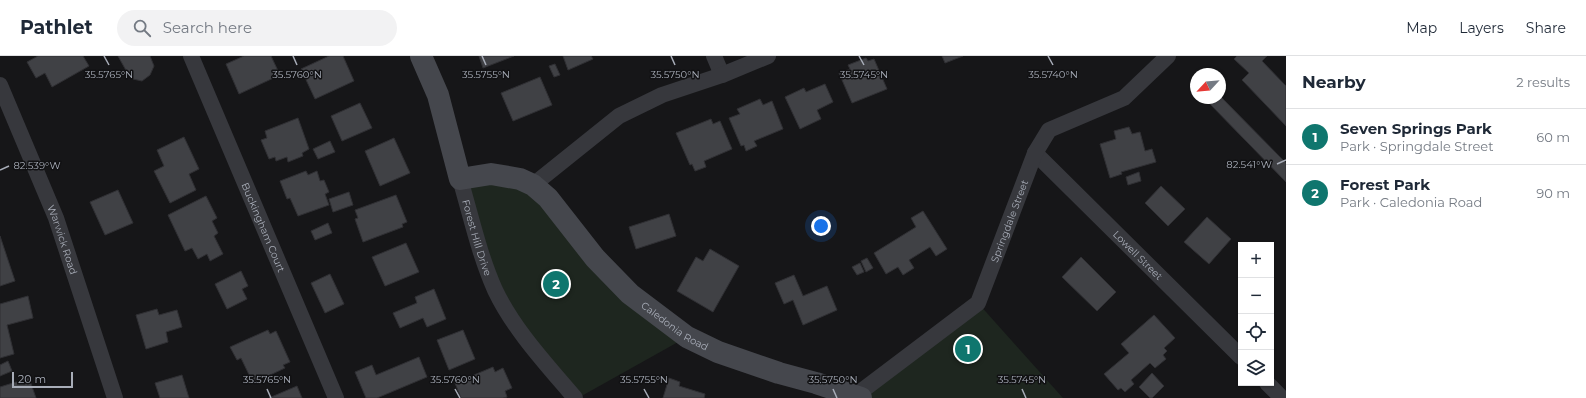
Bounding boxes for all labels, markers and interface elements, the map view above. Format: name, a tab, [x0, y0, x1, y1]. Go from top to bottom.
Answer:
search box	[117, 10, 397, 46]
text: Pathlet	[20, 16, 93, 39]
icon: search	[131, 17, 153, 39]
text: Search here	[163, 18, 252, 37]
text: Map	[1406, 19, 1437, 37]
text: Layers	[1459, 19, 1504, 37]
text: Share	[1526, 19, 1566, 37]
text: 35.5765°N	[85, 68, 133, 81]
text: 35.5760°N	[272, 68, 322, 81]
text: 35.5755°N	[462, 68, 510, 81]
text: 35.5750°N	[650, 68, 700, 81]
text: 35.5745°N	[840, 68, 888, 81]
text: 35.5740°N	[1028, 68, 1078, 81]
north arrow	[1190, 68, 1226, 104]
text: Nearby	[1302, 72, 1366, 92]
text: 2 results	[1516, 74, 1570, 90]
text: Seven Springs Park	[1340, 119, 1492, 138]
text: 1	[1312, 129, 1318, 145]
text: 60 m	[1536, 129, 1570, 145]
text: Park · Springdale Street	[1340, 138, 1493, 154]
text: 82.541°W	[1226, 158, 1272, 171]
text: 82.539°W	[13, 159, 61, 172]
text: Forest Park	[1340, 175, 1430, 194]
street label: Springdale Street	[988, 178, 1031, 264]
street label: Buckingham Court	[239, 180, 288, 274]
text: 2	[1311, 185, 1319, 201]
text: 90 m	[1536, 185, 1570, 201]
text: Park · Caledonia Road	[1340, 194, 1482, 210]
street label: Forest Hill Drive	[460, 198, 495, 278]
street label: Warwick Road	[45, 203, 81, 276]
your location	[811, 216, 831, 236]
street label: Lowell Street	[1110, 228, 1166, 282]
map controls	[1238, 242, 1274, 386]
button: +	[1238, 242, 1274, 278]
pin: 2	[543, 269, 569, 299]
button: −	[1238, 278, 1274, 314]
street label: Caledonia Road	[639, 298, 711, 353]
button: locate	[1238, 314, 1274, 350]
pin: 1	[955, 334, 981, 364]
button: layers	[1238, 350, 1274, 386]
scale bar	[12, 370, 73, 389]
text: 20 m	[18, 372, 46, 386]
text: 35.5765°N	[243, 373, 291, 386]
text: 35.5760°N	[430, 373, 480, 386]
text: 35.5755°N	[620, 373, 668, 386]
text: 35.5750°N	[808, 373, 858, 386]
text: 35.5745°N	[998, 373, 1046, 386]

